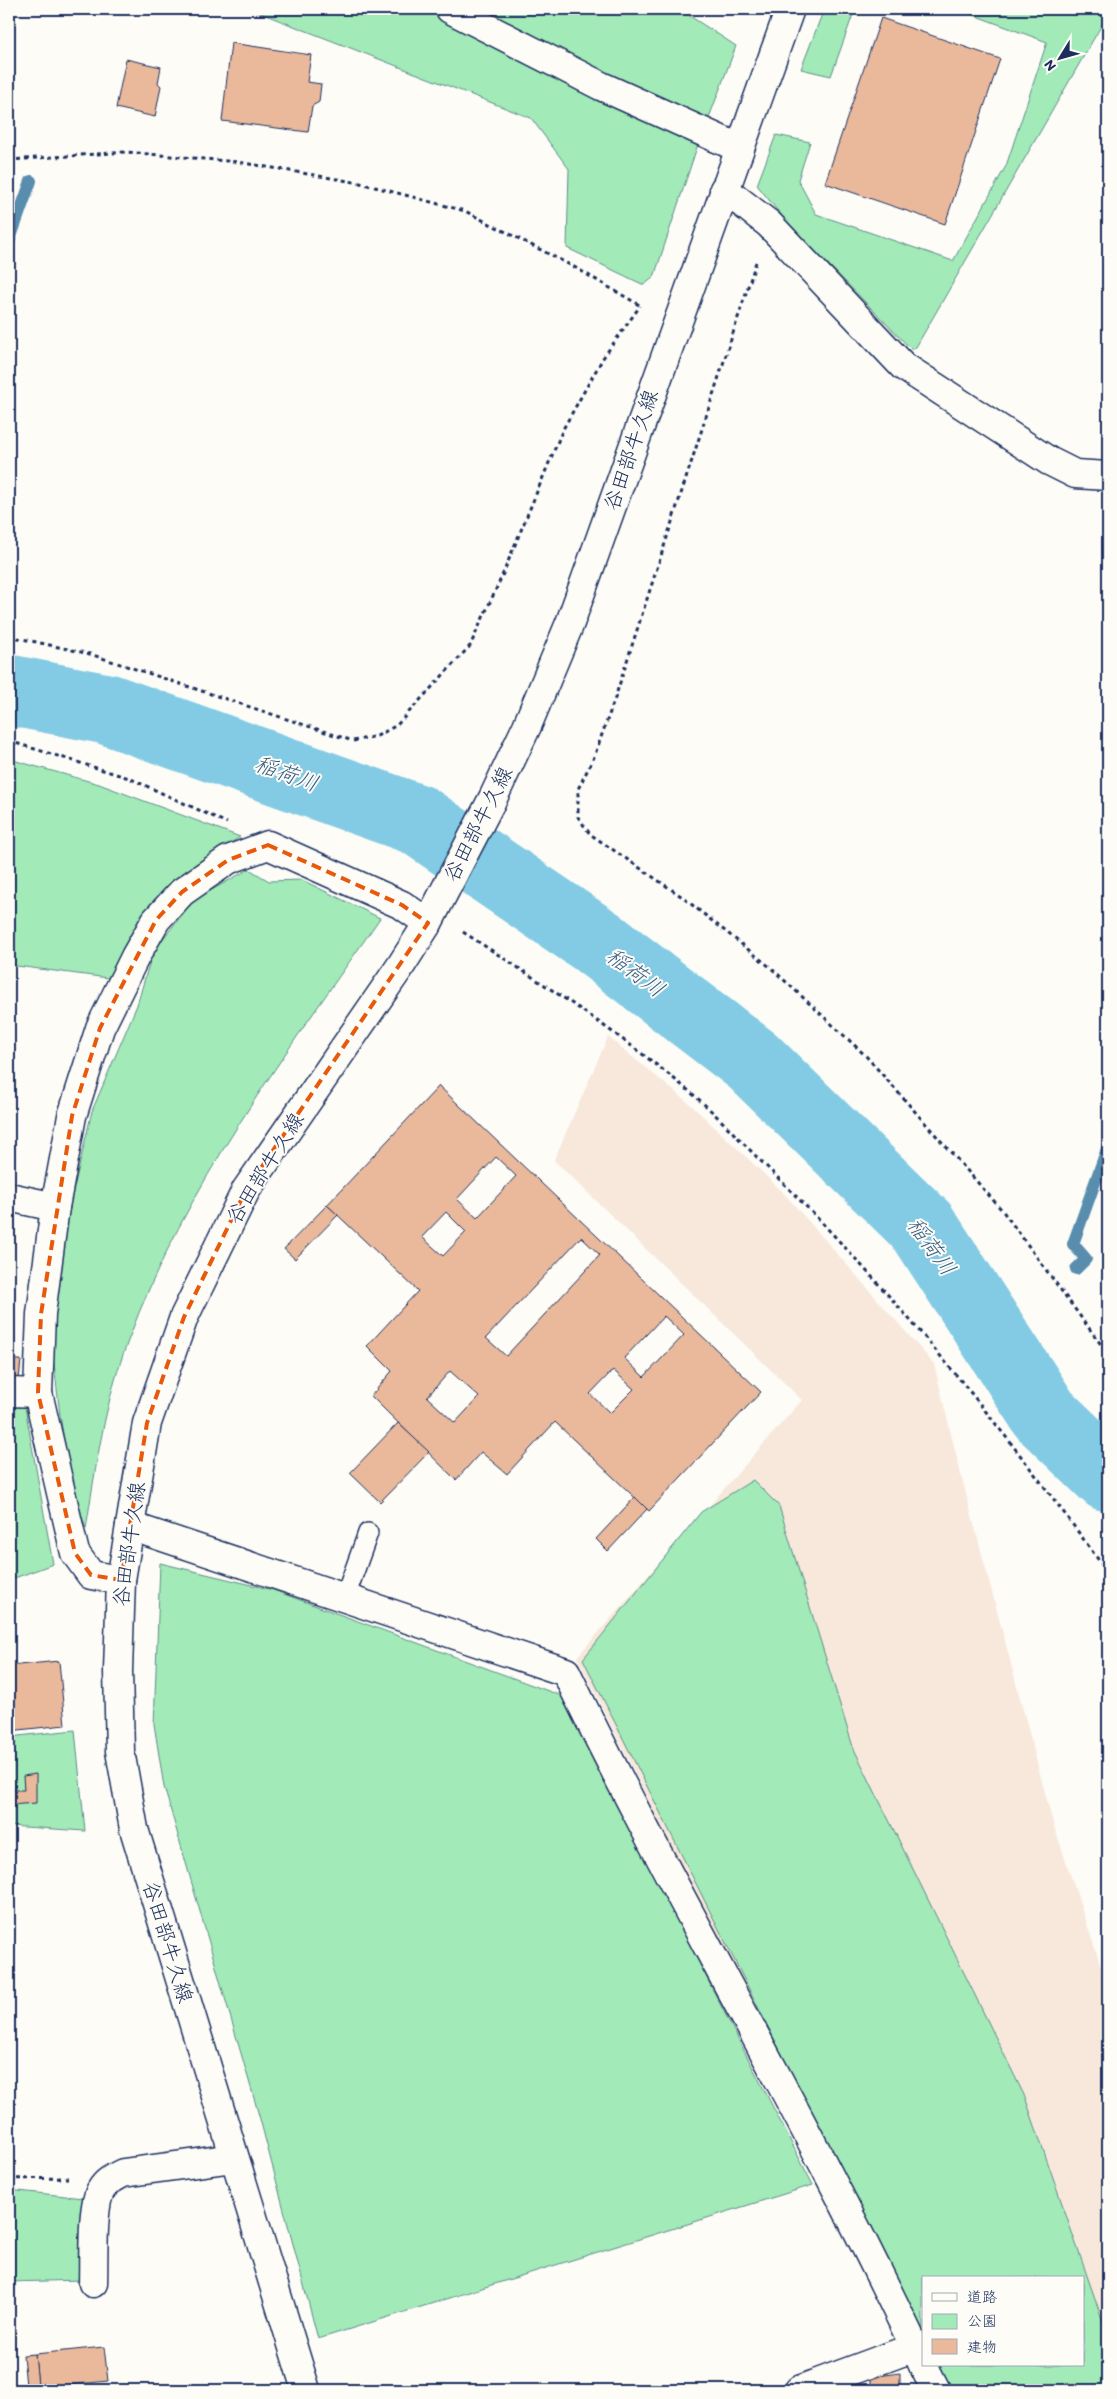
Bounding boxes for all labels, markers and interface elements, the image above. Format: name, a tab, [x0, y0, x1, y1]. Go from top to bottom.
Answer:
north arrow	[1034, 32, 1084, 82]
text: N	[1040, 57, 1060, 74]
street label: 谷田部牛久線	[598, 386, 663, 513]
water label: 稲荷川	[251, 749, 322, 797]
street label: 谷田部牛久線	[438, 762, 517, 886]
water label: 稲荷川	[601, 942, 670, 1003]
street label: 谷田部牛久線	[221, 1108, 309, 1228]
water label: 稲荷川	[901, 1212, 962, 1281]
street label: 谷田部牛久線	[107, 1480, 150, 1608]
street label: 谷田部牛久線	[138, 1878, 199, 2006]
legend	[922, 2276, 1084, 2366]
text: 道路	[967, 2288, 997, 2306]
text: 公園	[967, 2312, 997, 2330]
text: 建物	[967, 2338, 997, 2356]

